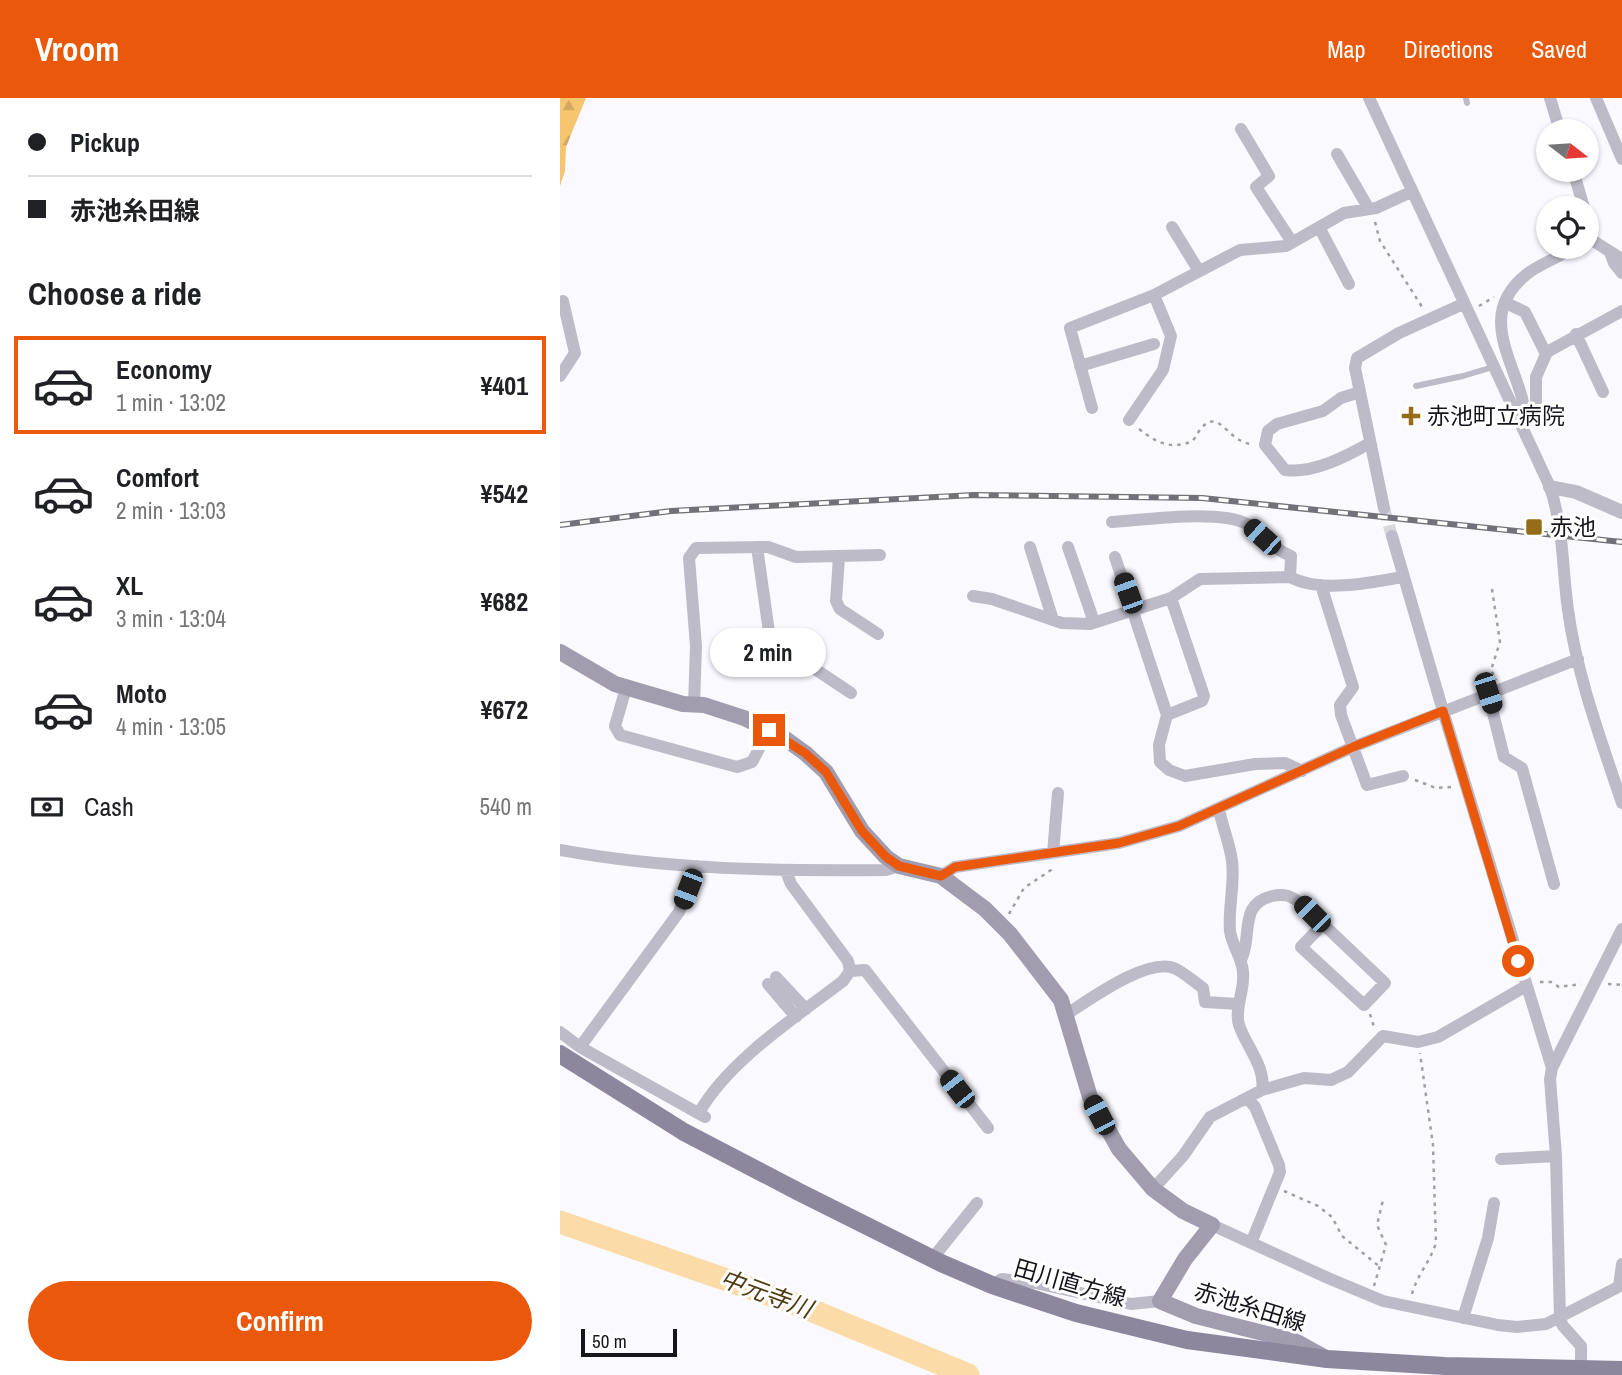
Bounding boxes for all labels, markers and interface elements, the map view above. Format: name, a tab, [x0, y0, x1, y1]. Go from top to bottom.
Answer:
text: Vroom	[35, 27, 119, 71]
text: Map	[1327, 33, 1365, 65]
text: Directions	[1403, 33, 1493, 65]
text: Saved	[1531, 33, 1587, 65]
north arrow	[1536, 119, 1600, 182]
map controls	[1536, 119, 1599, 259]
text: Pickup	[70, 125, 140, 160]
text: 赤池糸田線	[70, 193, 200, 228]
button: locate	[1536, 196, 1599, 259]
text: Choose a ride	[28, 272, 202, 315]
text: Economy	[116, 352, 212, 387]
icon: car	[32, 354, 95, 417]
text: ¥401	[481, 368, 528, 403]
text: 1 min · 13:02	[116, 387, 226, 418]
place label: 赤池町立病院	[1427, 400, 1565, 431]
marker: 赤池町立病院	[1401, 406, 1421, 426]
text: Comfort	[116, 460, 199, 495]
icon: car	[32, 462, 95, 525]
text: ¥542	[481, 476, 528, 511]
text: 2 min · 13:03	[116, 495, 226, 526]
place label: 赤池	[1550, 511, 1596, 542]
car	[1240, 515, 1285, 559]
marker: 赤池	[1524, 517, 1544, 537]
text: XL	[116, 568, 143, 603]
icon: car	[32, 570, 95, 633]
car	[1111, 570, 1146, 616]
text: ¥682	[481, 584, 528, 619]
text: 3 min · 13:04	[116, 603, 226, 634]
callout: 2 min	[711, 628, 827, 678]
text: 2 min	[743, 637, 793, 668]
car	[1472, 670, 1505, 716]
text: Moto	[116, 676, 167, 711]
icon: car	[32, 678, 95, 741]
text: ¥672	[481, 692, 528, 727]
text: 4 min · 13:05	[116, 711, 226, 742]
route end	[753, 714, 785, 746]
icon: cash	[28, 788, 66, 826]
text: Cash	[84, 789, 134, 824]
text: 540 m	[480, 791, 532, 822]
car	[671, 866, 706, 912]
car	[1290, 892, 1335, 936]
route start	[1502, 945, 1534, 977]
car	[936, 1066, 979, 1112]
car	[1080, 1092, 1119, 1138]
street label: 田川直方線	[1011, 1252, 1130, 1313]
water label: 中元寺川	[716, 1262, 820, 1326]
street label: 赤池糸田線	[1191, 1275, 1310, 1338]
button: Confirm	[28, 1281, 532, 1361]
scale bar	[581, 1326, 677, 1358]
text: 50 m	[592, 1328, 627, 1354]

